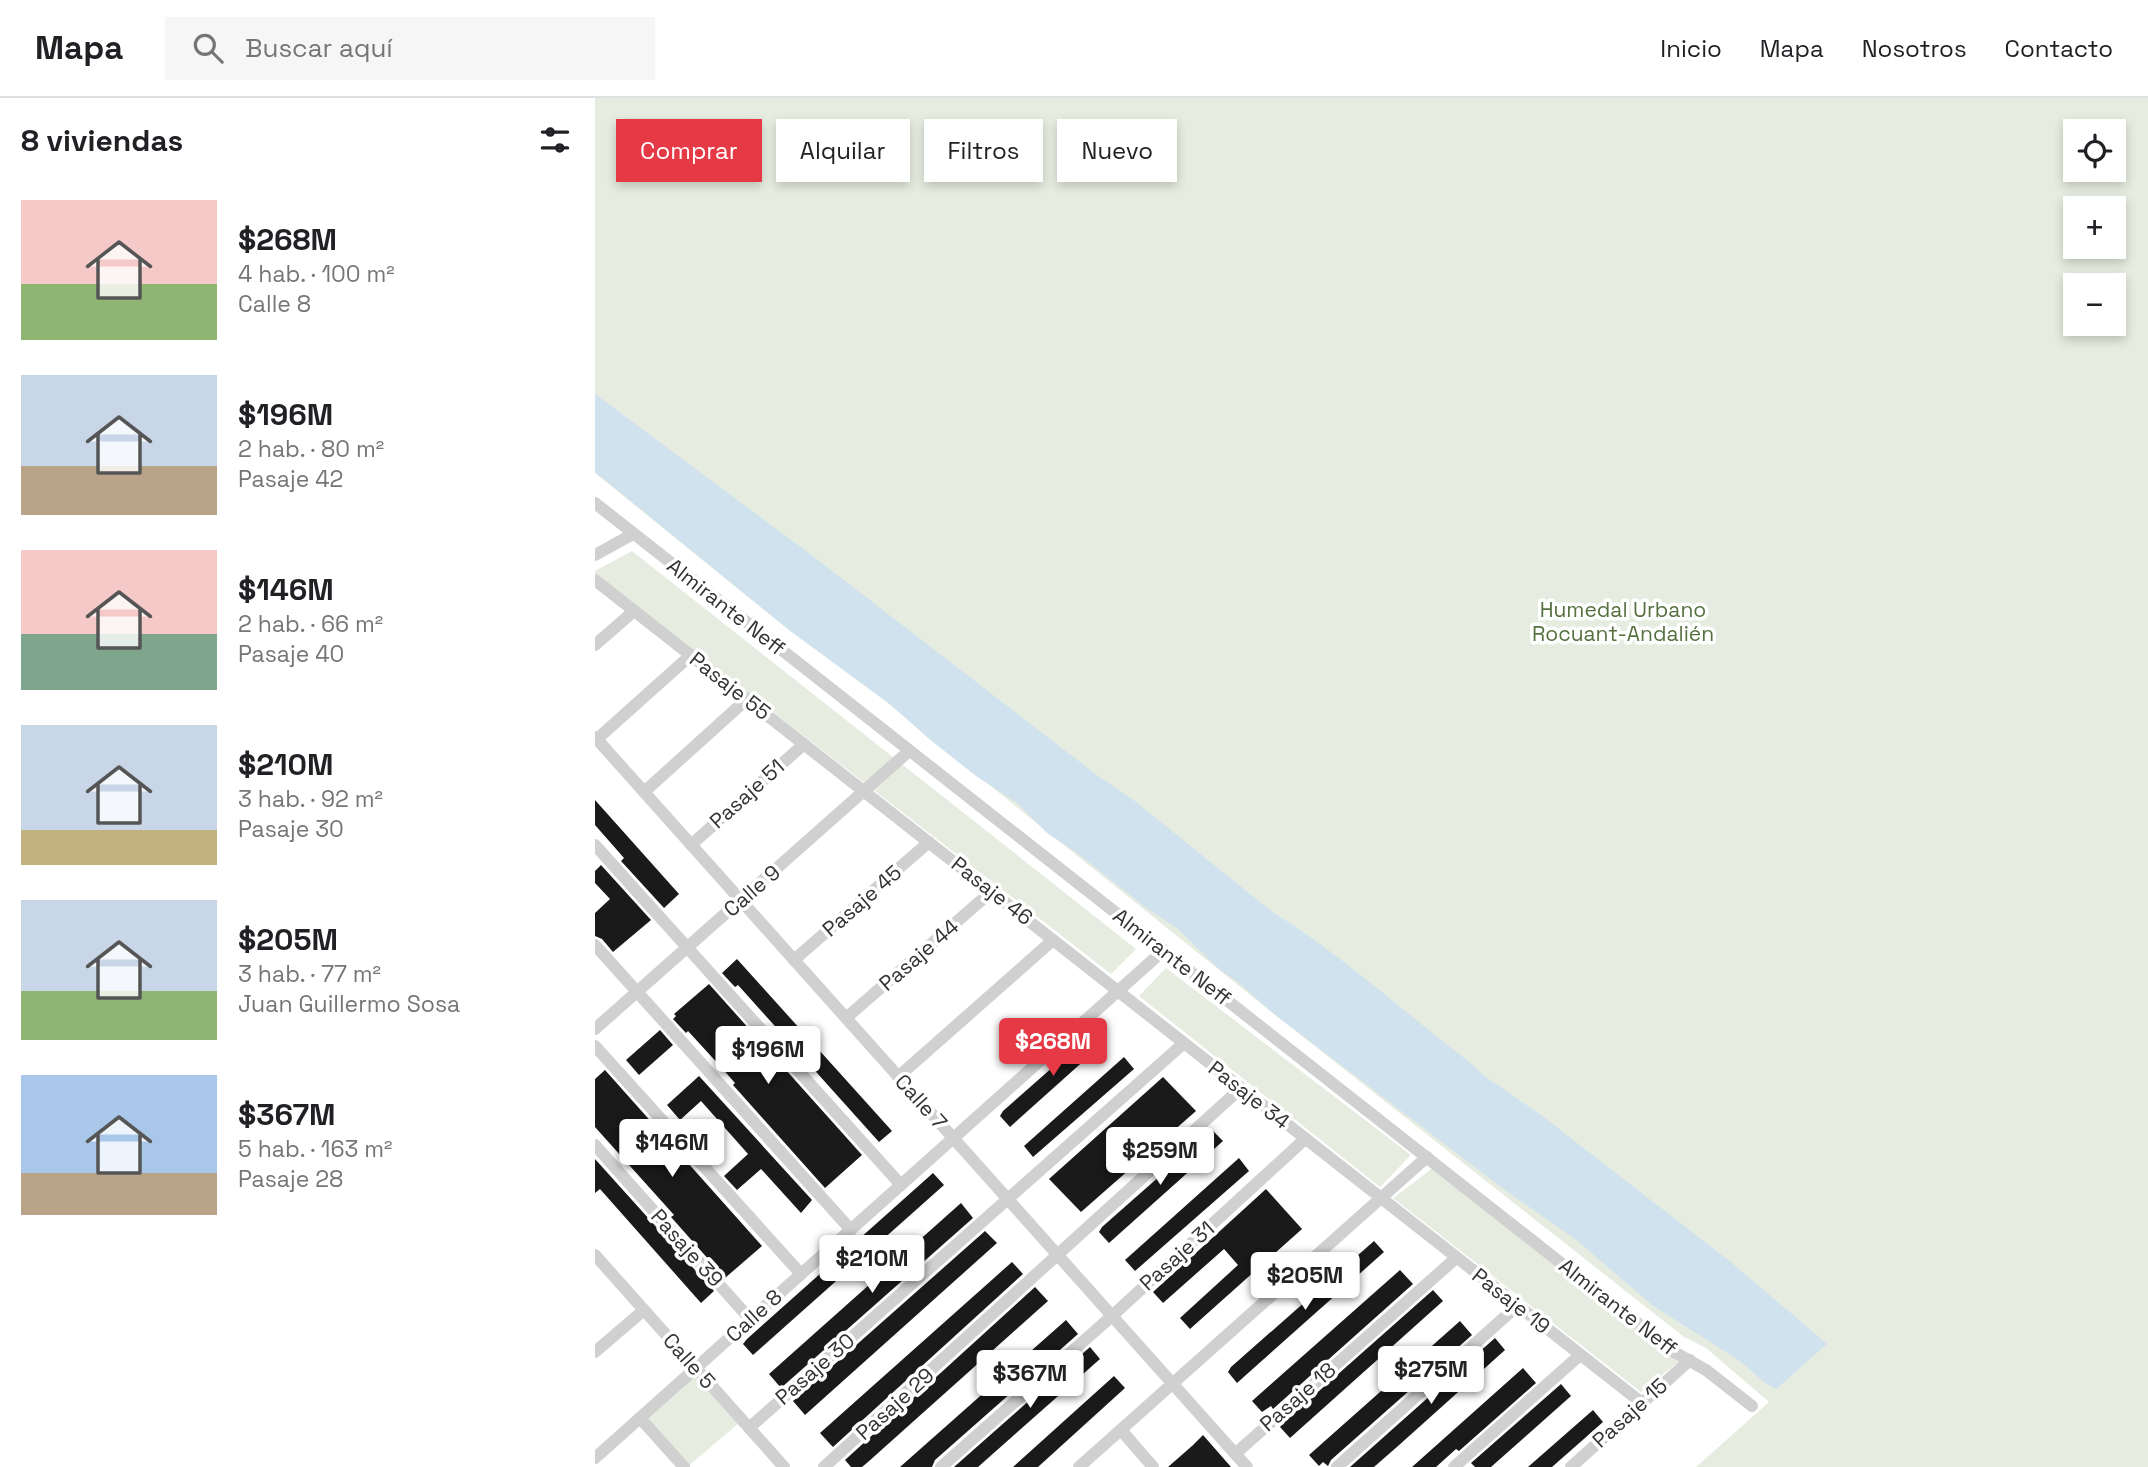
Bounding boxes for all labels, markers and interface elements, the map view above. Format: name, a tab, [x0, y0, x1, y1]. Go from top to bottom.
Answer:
search box	[165, 17, 655, 80]
text: Mapa	[35, 27, 123, 69]
icon: search	[189, 29, 227, 67]
text: Buscar aquí	[245, 31, 393, 65]
text: Inicio	[1660, 33, 1722, 64]
text: Mapa	[1760, 33, 1824, 64]
text: Nosotros	[1862, 33, 1967, 64]
text: Contacto	[2005, 33, 2113, 64]
chip: Comprar	[616, 119, 762, 182]
chip: Alquilar	[776, 119, 910, 182]
chip: Filtros	[924, 119, 1043, 182]
chip: Nuevo	[1057, 119, 1177, 182]
map controls	[2063, 119, 2126, 336]
button: locate	[2063, 119, 2126, 182]
text: 8 viviendas	[21, 121, 183, 160]
icon: filters	[536, 121, 574, 159]
button: +	[2063, 196, 2126, 259]
text: $268M	[238, 220, 337, 259]
icon: home	[77, 228, 161, 312]
text: 4 hab. · 100 m²	[238, 259, 395, 289]
button: −	[2063, 273, 2126, 336]
text: Calle 8	[238, 289, 311, 319]
text: $196M	[238, 395, 333, 434]
icon: home	[77, 403, 161, 487]
text: 2 hab. · 80 m²	[238, 434, 384, 464]
text: Pasaje 42	[238, 464, 343, 494]
street label: Almirante Neff	[662, 552, 791, 661]
text: $146M	[238, 570, 334, 609]
icon: home	[77, 578, 161, 662]
park label: Humedal Urbano Rocuant-Andalién	[1532, 596, 1714, 647]
text: 2 hab. · 66 m²	[238, 609, 383, 639]
text: Pasaje 40	[238, 639, 344, 669]
street label: Pasaje 55	[684, 646, 776, 726]
text: $210M	[238, 745, 333, 784]
icon: home	[77, 753, 161, 837]
street label: Pasaje 51	[704, 753, 790, 834]
text: 3 hab. · 92 m²	[238, 784, 383, 814]
text: Pasaje 30	[238, 814, 344, 844]
street label: Pasaje 46	[946, 850, 1039, 931]
street label: Calle 9	[718, 859, 786, 923]
street label: Pasaje 45	[817, 859, 907, 942]
street label: Almirante Neff	[1108, 902, 1237, 1011]
street label: Pasaje 44	[873, 913, 964, 997]
text: $205M	[238, 920, 338, 959]
icon: home	[77, 928, 161, 1012]
text: 3 hab. · 77 m²	[238, 959, 381, 989]
text: Juan Guillermo Sosa	[238, 989, 460, 1019]
pin: $268M	[1004, 1018, 1102, 1078]
pin: $196M	[719, 1026, 817, 1086]
text: $268M	[1015, 1026, 1091, 1056]
text: $196M	[731, 1034, 805, 1064]
street label: Pasaje 34	[1203, 1054, 1296, 1135]
street label: Calle 7	[889, 1068, 953, 1135]
text: $367M	[238, 1095, 336, 1134]
icon: home	[77, 1103, 161, 1187]
pin: $146M	[623, 1119, 721, 1179]
text: $146M	[635, 1127, 709, 1157]
pin: $259M	[1111, 1128, 1209, 1187]
text: 5 hab. · 163 m²	[238, 1134, 393, 1164]
text: $259M	[1122, 1135, 1198, 1165]
text: Pasaje 28	[238, 1164, 343, 1194]
street label: Pasaje 39	[645, 1203, 730, 1292]
street label: Pasaje 31	[1134, 1215, 1220, 1296]
pin: $210M	[823, 1236, 921, 1295]
text: $210M	[835, 1243, 909, 1273]
pin: $205M	[1256, 1252, 1354, 1312]
street label: Almirante Neff	[1554, 1252, 1683, 1361]
text: $205M	[1267, 1260, 1343, 1290]
street label: Pasaje 19	[1467, 1262, 1556, 1340]
street label: Calle 8	[720, 1283, 788, 1348]
street label: Calle 5	[657, 1327, 722, 1394]
street label: Pasaje 30	[769, 1327, 860, 1410]
pin: $275M	[1382, 1346, 1480, 1406]
pin: $367M	[981, 1350, 1079, 1410]
text: $275M	[1394, 1354, 1468, 1384]
street label: Pasaje 18	[1254, 1356, 1341, 1437]
text: $367M	[993, 1358, 1067, 1388]
street label: Pasaje 29	[850, 1362, 939, 1446]
street label: Pasaje 15	[1587, 1372, 1673, 1453]

